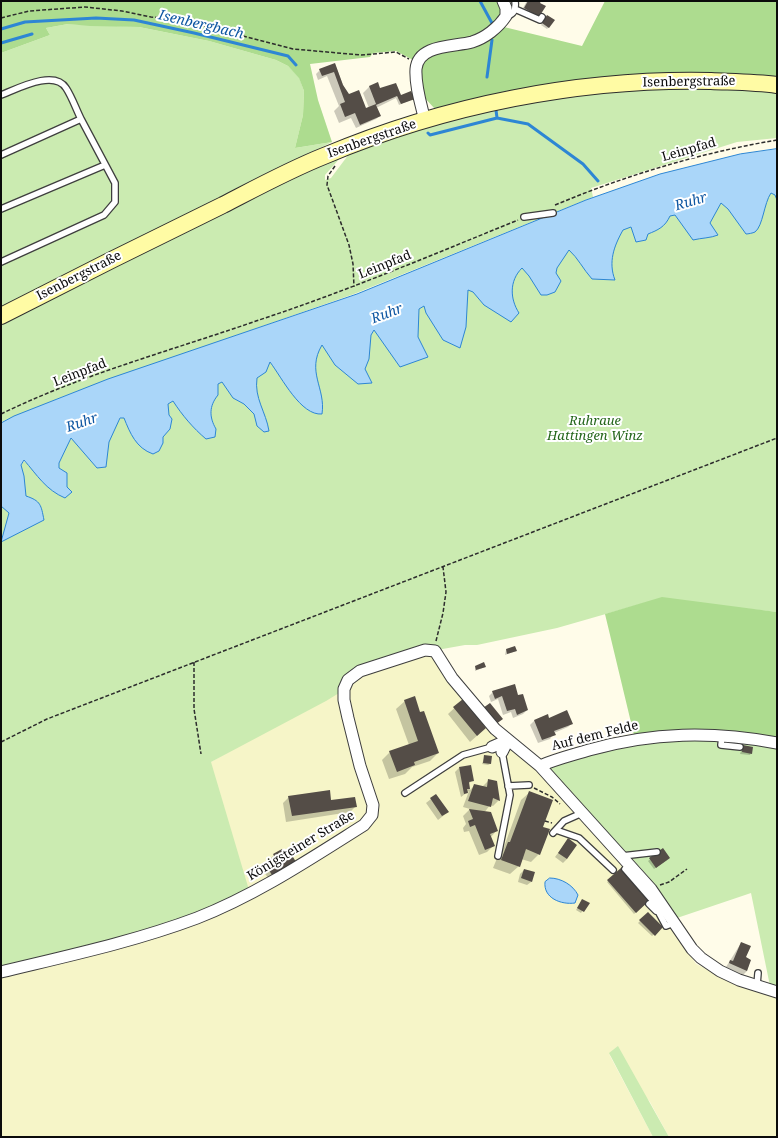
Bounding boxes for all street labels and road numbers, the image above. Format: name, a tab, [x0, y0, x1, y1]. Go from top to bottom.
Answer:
street label: Isenbergstraße	[642, 73, 736, 91]
street label: Isenbergstraße	[325, 116, 419, 162]
street label: Leinpfad	[660, 135, 718, 165]
street label: Leinpfad	[356, 247, 414, 283]
street label: Isenbergstraße	[34, 248, 124, 304]
street label: Leinpfad	[51, 356, 109, 390]
street label: Auf dem Felde	[550, 718, 640, 754]
street label: Königsteiner Straße	[244, 808, 358, 884]

